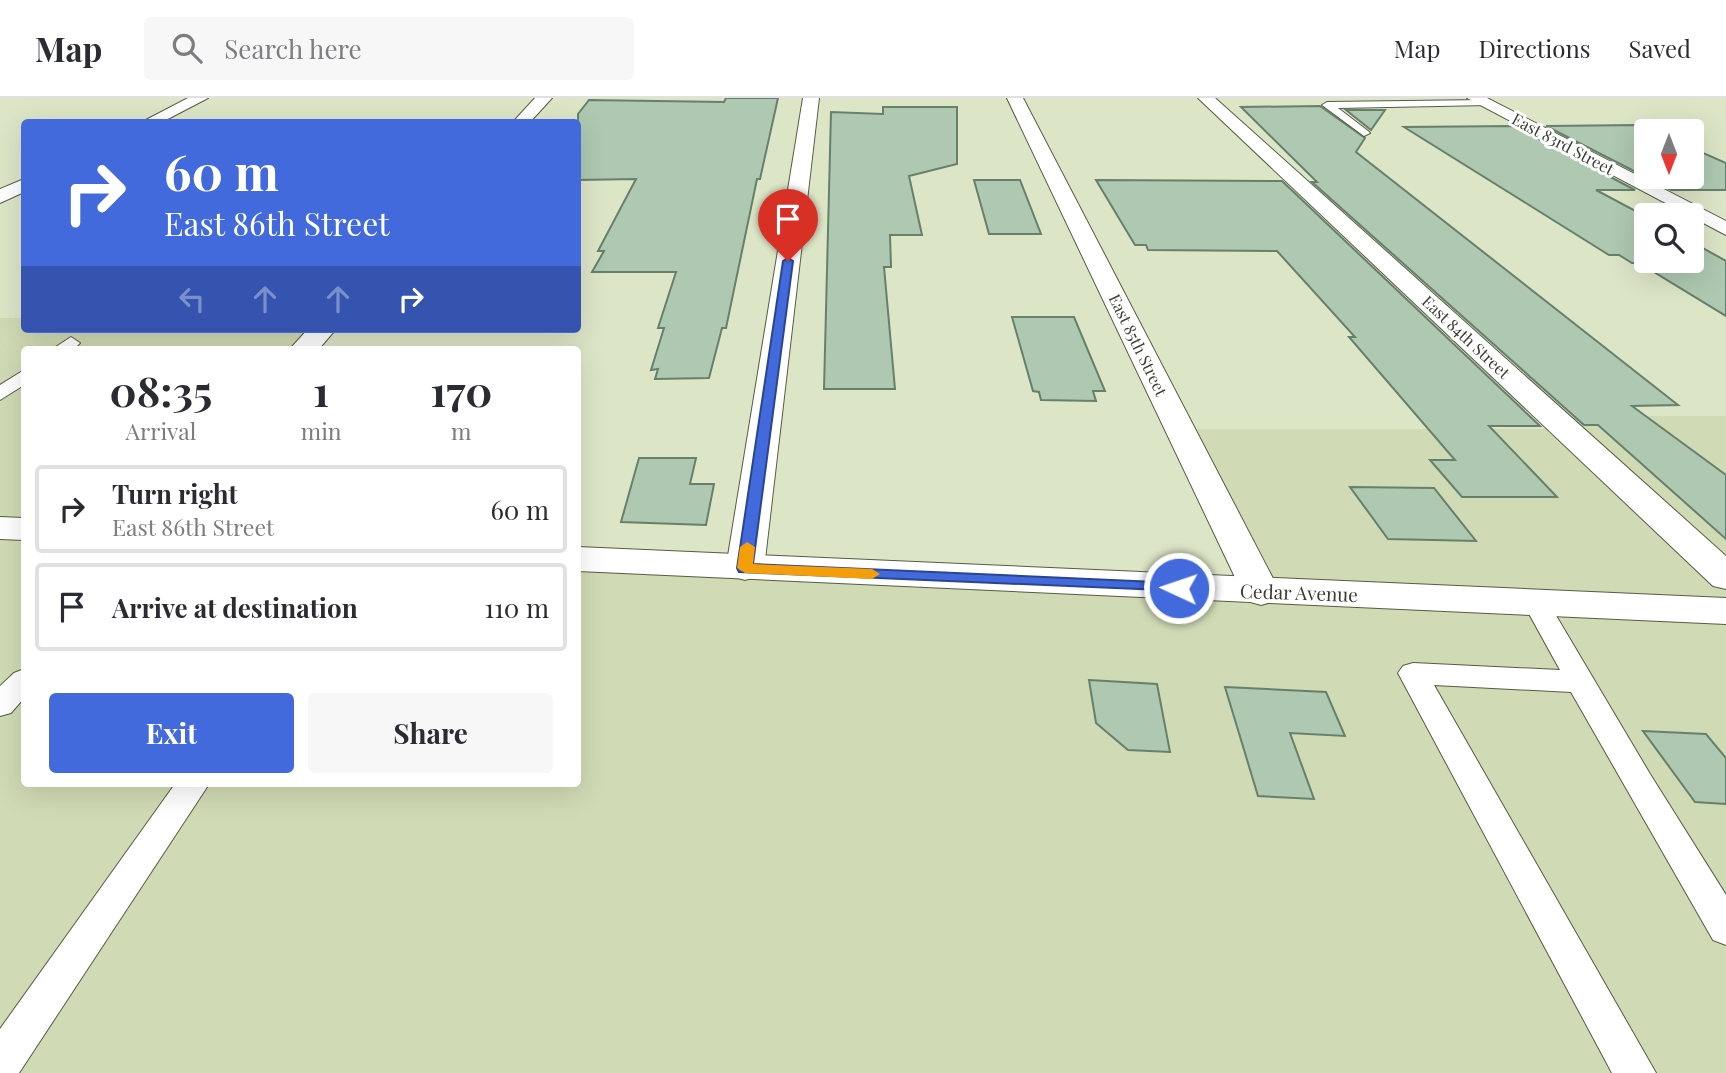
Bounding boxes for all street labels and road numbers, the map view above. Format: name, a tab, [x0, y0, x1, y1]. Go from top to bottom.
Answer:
street label: East 83rd Street	[1509, 108, 1618, 179]
street label: East 85th Street	[1105, 290, 1172, 400]
street label: East 84th Street	[1418, 291, 1515, 383]
street label: Cedar Avenue	[1240, 577, 1358, 607]

